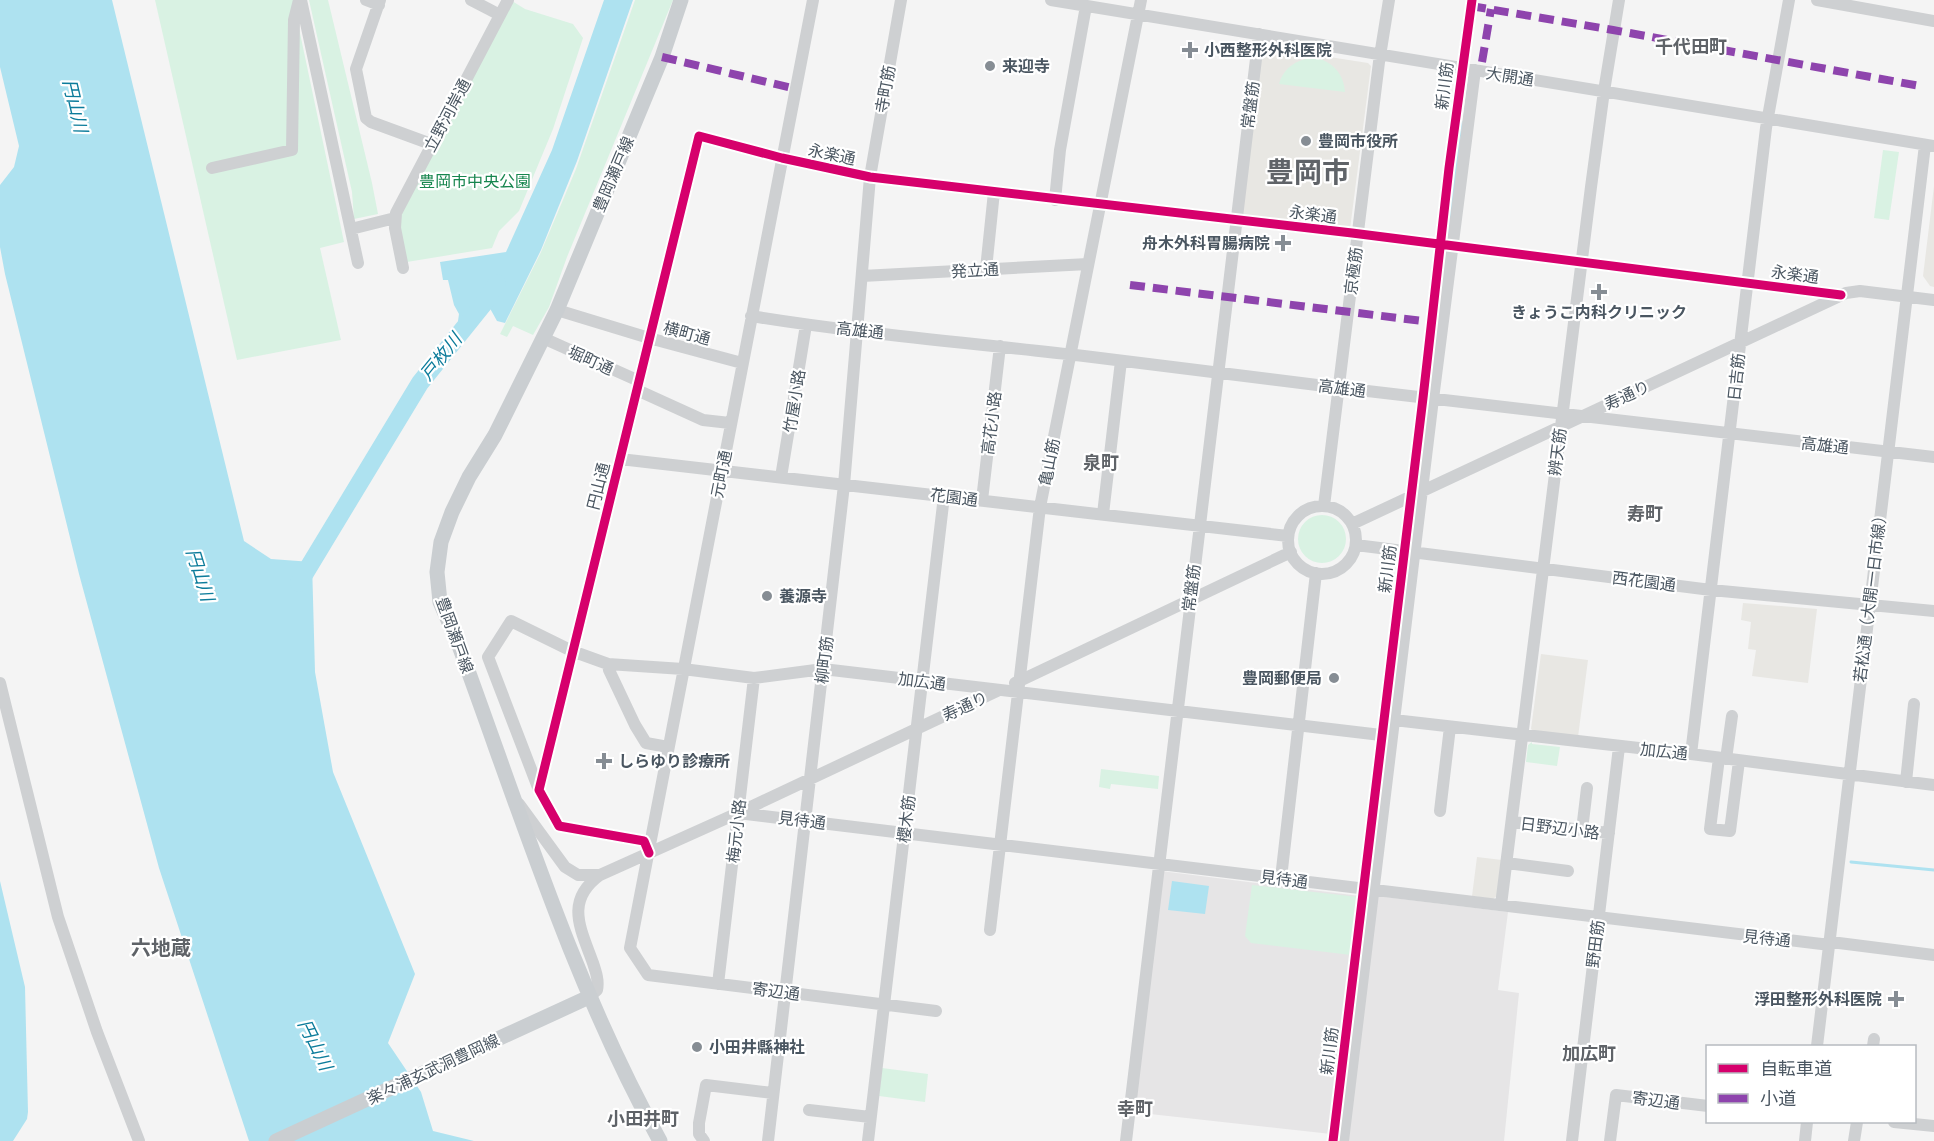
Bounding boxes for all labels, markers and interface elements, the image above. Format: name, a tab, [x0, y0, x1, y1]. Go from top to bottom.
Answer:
district label: 千代田町	[1655, 35, 1727, 57]
place label: 小西整形外科医院	[1204, 40, 1332, 59]
marker: 小西整形外科医院	[1181, 41, 1199, 59]
place label: 来迎寺	[1002, 56, 1050, 75]
marker: 来迎寺	[983, 59, 997, 73]
street label: 新川筋	[1431, 61, 1456, 111]
street label: 大開通	[1485, 62, 1535, 89]
street label: 寺町筋	[871, 64, 898, 114]
street label: 立野河岸通	[419, 75, 474, 155]
water label: 円山川	[59, 77, 93, 137]
street label: 常盤筋	[1237, 80, 1262, 130]
place label: 豊岡市役所	[1318, 131, 1398, 150]
street label: 豊岡瀬戸線	[588, 133, 637, 214]
marker: 豊岡市役所	[1299, 134, 1313, 148]
street label: 永楽通	[807, 139, 858, 168]
district label: 豊岡市	[1266, 154, 1350, 188]
park label: 豊岡市中央公園	[419, 171, 531, 190]
street label: 永楽通	[1288, 201, 1338, 226]
place label: 舟木外科胃腸病院	[1142, 233, 1270, 252]
marker: 舟木外科胃腸病院	[1274, 234, 1292, 252]
street label: 京極筋	[1340, 246, 1365, 296]
street label: 発立通	[951, 259, 999, 280]
street label: 永楽通	[1770, 261, 1820, 286]
marker: きょうこ内科クリニック	[1590, 283, 1608, 301]
place label: きょうこ内科クリニック	[1511, 302, 1687, 321]
street label: 横町通	[661, 317, 713, 348]
street label: 高雄通	[835, 318, 885, 341]
water label: 戸枚川	[415, 327, 467, 384]
street label: 堀町通	[565, 341, 617, 378]
street label: 日吉筋	[1724, 352, 1747, 402]
street label: 竹屋小路	[779, 368, 808, 434]
street label: 高雄通	[1317, 375, 1367, 400]
street label: 寿通り	[1601, 376, 1653, 413]
street label: 高花小路	[977, 390, 1004, 456]
street label: 辨天筋	[1544, 427, 1569, 477]
street label: 高雄通	[1800, 433, 1850, 456]
street label: 亀山筋	[1035, 437, 1062, 487]
street label: 元町通	[707, 449, 734, 499]
district label: 泉町	[1083, 451, 1119, 473]
street label: 円山通	[582, 460, 613, 511]
street label: 花園通	[929, 484, 979, 509]
district label: 寿町	[1627, 502, 1663, 524]
street label: 若松通（大開一日市線）	[1849, 506, 1890, 683]
street label: 新川筋	[1374, 544, 1399, 594]
water label: 円山川	[183, 546, 220, 606]
street label: 常盤筋	[1178, 563, 1203, 613]
street label: 西花園通	[1611, 567, 1677, 594]
place label: 養源寺	[779, 586, 827, 605]
marker: 養源寺	[760, 589, 774, 603]
street label: 豊岡瀬戸線	[433, 594, 478, 676]
street label: 柳町筋	[811, 635, 836, 685]
street label: 加広通	[897, 668, 947, 693]
place label: 豊岡郵便局	[1242, 668, 1322, 687]
marker: 豊岡郵便局	[1327, 671, 1341, 685]
street label: 寿通り	[939, 687, 991, 724]
street label: 加広通	[1639, 739, 1689, 762]
place label: しらゆり診療所	[618, 751, 730, 770]
marker: しらゆり診療所	[595, 752, 613, 770]
street label: 櫻木筋	[893, 794, 918, 844]
street label: 梅元小路	[723, 798, 748, 864]
street label: 見待通	[777, 807, 827, 832]
street label: 日野辺小路	[1519, 813, 1601, 842]
street label: 見待通	[1259, 866, 1309, 891]
street label: 野田筋	[1582, 919, 1607, 969]
street label: 見待通	[1742, 926, 1792, 949]
district label: 六地蔵	[131, 935, 191, 959]
street label: 寄辺通	[751, 978, 801, 1003]
place label: 浮田整形外科医院	[1754, 989, 1882, 1008]
marker: 浮田整形外科医院	[1887, 990, 1905, 1008]
water label: 円山川	[294, 1015, 338, 1075]
street label: 新川筋	[1316, 1026, 1341, 1076]
street label: 楽々浦玄武洞豊岡線	[364, 1030, 502, 1108]
place label: 小田井縣神社	[709, 1037, 805, 1056]
marker: 小田井縣神社	[690, 1040, 704, 1054]
district label: 加広町	[1562, 1042, 1616, 1064]
legend	[1706, 1045, 1916, 1123]
text: 自転車道	[1760, 1057, 1832, 1079]
street label: 寄辺通	[1631, 1087, 1681, 1112]
text: 小道	[1760, 1087, 1796, 1109]
district label: 幸町	[1117, 1097, 1153, 1119]
district label: 小田井町	[607, 1107, 679, 1129]

